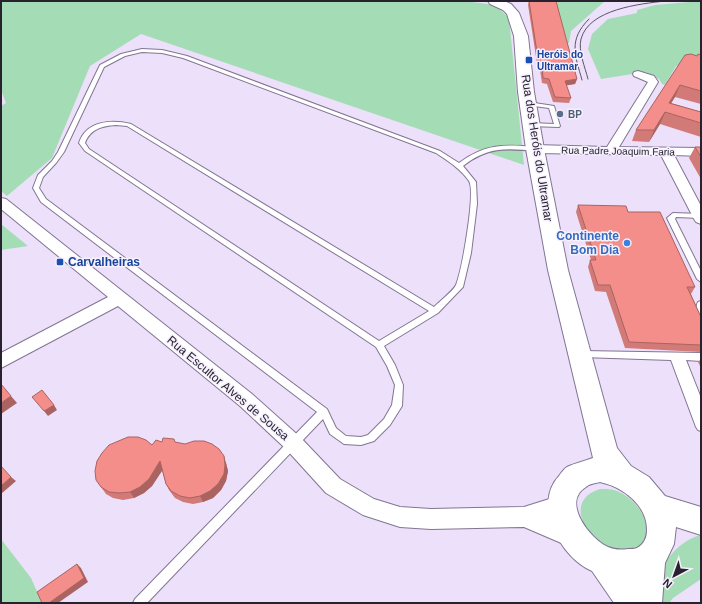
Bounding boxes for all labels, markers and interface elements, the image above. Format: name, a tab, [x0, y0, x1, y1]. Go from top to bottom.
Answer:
place label: Heróis do Ultramar	[537, 49, 583, 72]
marker: Heróis do Ultramar	[524, 55, 534, 65]
street label: Rua dos Heróis do Ultramar	[518, 73, 556, 223]
marker: BP	[555, 109, 565, 119]
place label: BP	[568, 109, 582, 120]
street label: Rua Padre Joaquim Faria	[561, 145, 675, 158]
place label: Continente Bom Dia	[556, 229, 619, 257]
marker: Continente Bom Dia	[622, 238, 632, 248]
place label: Carvalheiras	[68, 255, 140, 269]
marker: Carvalheiras	[55, 257, 65, 267]
street label: Rua Escultor Alves de Sousa	[164, 333, 292, 443]
north arrow	[654, 556, 694, 596]
text: N	[660, 576, 674, 591]

